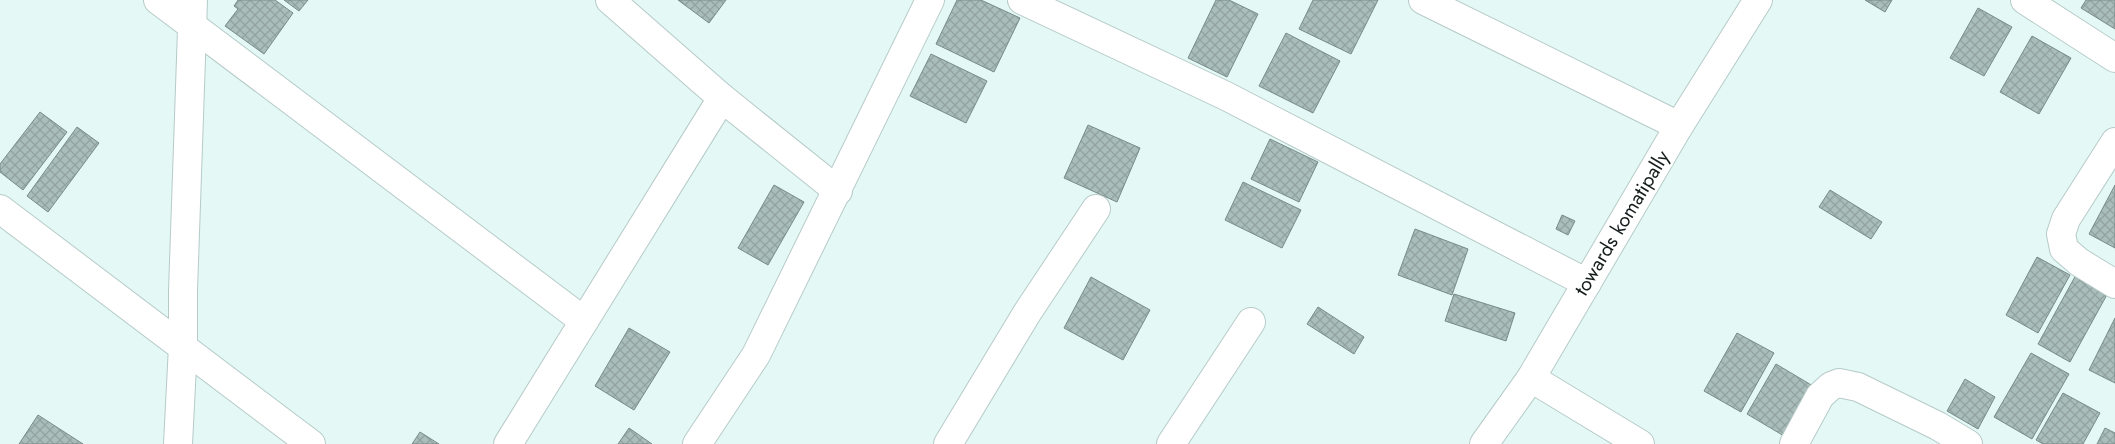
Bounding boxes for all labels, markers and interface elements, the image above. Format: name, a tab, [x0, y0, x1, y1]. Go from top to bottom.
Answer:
street label: towards komatipally	[1567, 145, 1677, 301]

